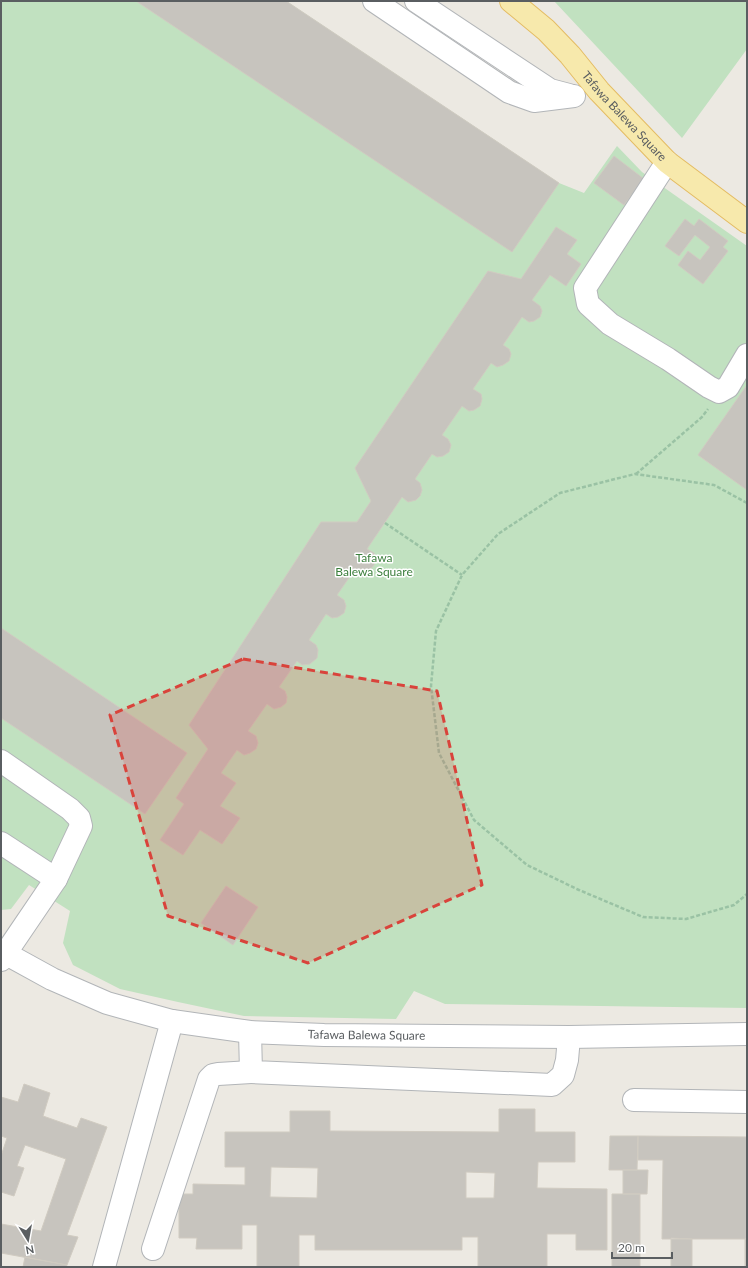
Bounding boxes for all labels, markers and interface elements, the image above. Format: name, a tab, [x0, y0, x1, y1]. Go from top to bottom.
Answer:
street label: Tafawa Balewa Square	[579, 68, 670, 164]
park label: Tafawa Balewa Square	[335, 550, 413, 579]
street label: Tafawa Balewa Square	[307, 1026, 425, 1043]
north arrow	[8, 1220, 48, 1260]
scale bar	[612, 1234, 672, 1260]
text: 20 m	[618, 1240, 645, 1255]
text: N	[25, 1243, 35, 1257]

